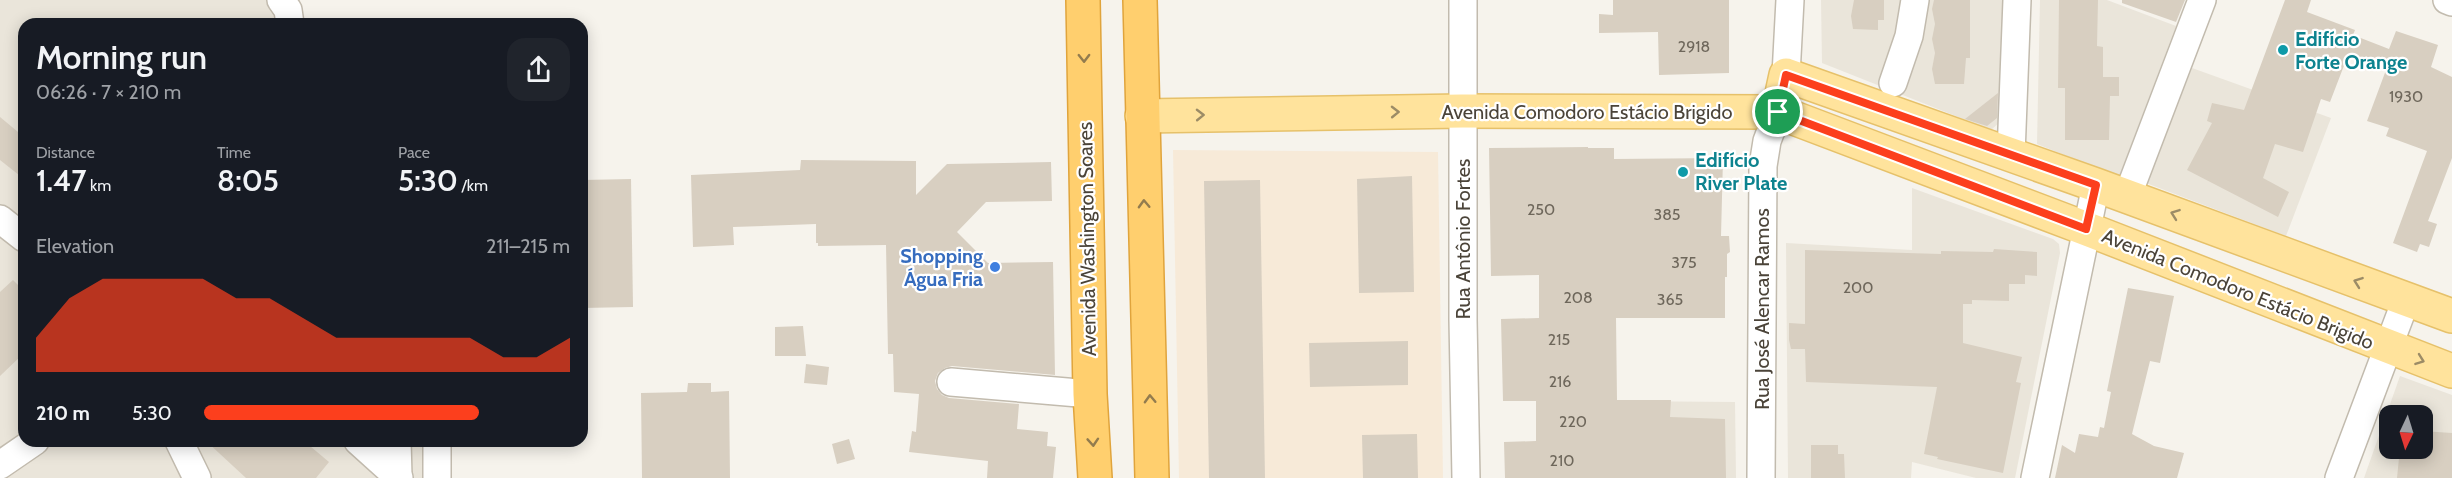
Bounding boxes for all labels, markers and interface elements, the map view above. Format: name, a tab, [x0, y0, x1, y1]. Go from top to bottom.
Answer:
place label: Edifício Forte Orange	[2295, 27, 2407, 74]
text: Morning run	[36, 37, 207, 77]
house number: 2918	[1678, 37, 1710, 56]
button: share	[507, 38, 570, 101]
marker: Edifício Forte Orange	[2276, 43, 2290, 57]
one-way arrow	[1078, 54, 1090, 63]
text: 06:26 · 7 × 210 m	[36, 80, 181, 104]
pin	[1752, 86, 1803, 137]
house number: 1930	[2389, 87, 2423, 106]
icon: arrive	[1761, 95, 1794, 128]
street label: Avenida Comodoro Estácio Brigido	[1442, 100, 1732, 124]
one-way arrow	[1391, 106, 1400, 118]
one-way arrow	[1196, 109, 1205, 121]
street label: Avenida Washington Soares	[1073, 122, 1101, 356]
text: Distance	[36, 143, 95, 162]
text: Time	[217, 143, 251, 162]
text: Pace	[398, 143, 430, 162]
place label: Edifício River Plate	[1695, 148, 1787, 195]
street label: Rua Antônio Fortes	[1451, 159, 1475, 319]
text: 1.47	[36, 162, 87, 199]
text: 8:05	[217, 162, 279, 199]
text: 5:30	[398, 162, 458, 199]
marker: Edifício River Plate	[1676, 165, 1690, 179]
text: km	[87, 176, 111, 195]
text: /km	[458, 176, 488, 195]
one-way arrow	[1138, 199, 1151, 208]
house number: 250	[1527, 200, 1555, 219]
house number: 385	[1653, 205, 1681, 224]
street label: Rua José Alencar Ramos	[1750, 208, 1774, 410]
one-way arrow	[2170, 209, 2181, 221]
street label: Avenida Comodoro Estácio Brigido	[2099, 223, 2377, 355]
text: Elevation	[36, 234, 114, 258]
text: 211–215 m	[486, 234, 570, 258]
place label: Shopping Água Fria	[900, 244, 983, 291]
house number: 375	[1671, 253, 1697, 272]
marker: Shopping Água Fria	[988, 260, 1002, 274]
one-way arrow	[2353, 276, 2364, 289]
house number: 200	[1843, 278, 1873, 297]
house number: 208	[1563, 288, 1593, 307]
house number: 365	[1657, 290, 1683, 309]
house number: 215	[1548, 330, 1570, 349]
one-way arrow	[2414, 352, 2425, 365]
house number: 216	[1549, 372, 1571, 391]
one-way arrow	[1143, 394, 1156, 403]
text: 210 m	[36, 401, 90, 425]
text: 5:30	[132, 401, 172, 425]
north arrow	[2379, 405, 2433, 459]
map controls	[2379, 405, 2433, 459]
house number: 220	[1559, 412, 1587, 431]
one-way arrow	[1086, 438, 1099, 447]
house number: 210	[1550, 451, 1574, 470]

